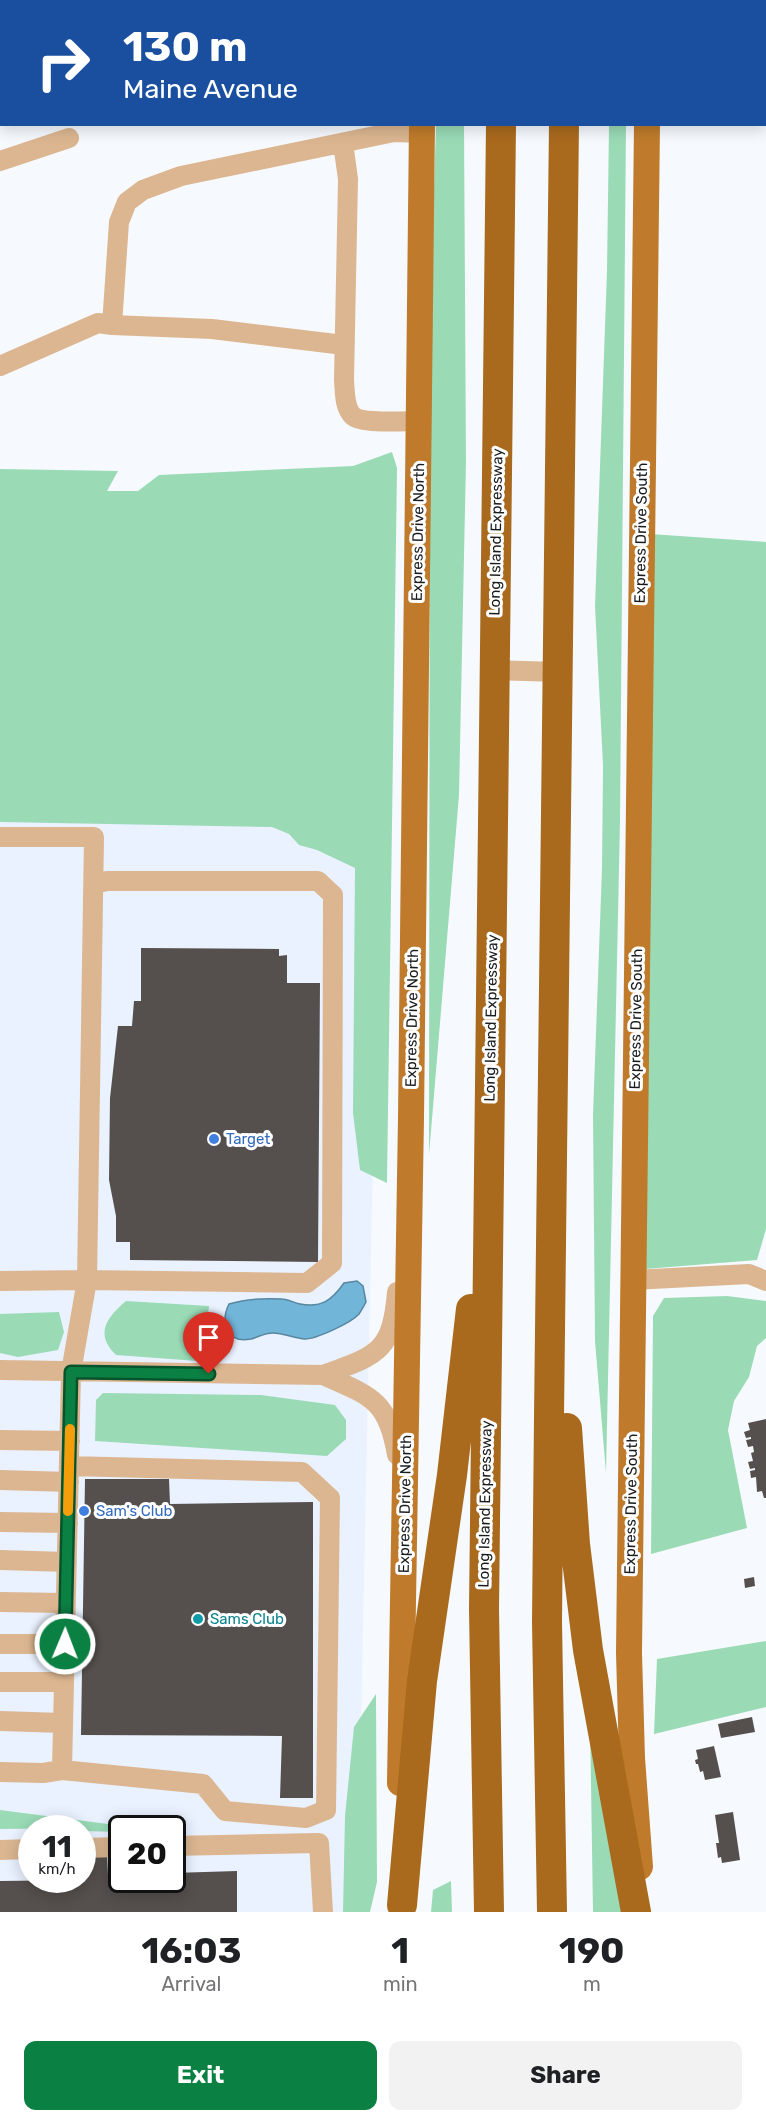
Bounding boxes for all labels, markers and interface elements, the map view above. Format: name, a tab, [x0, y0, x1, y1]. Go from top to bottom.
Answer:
text: 130 m	[123, 22, 248, 72]
icon: right	[24, 24, 102, 102]
text: Maine Avenue	[123, 73, 298, 105]
street label: Long Island Expressway	[486, 448, 506, 616]
street label: Express Drive South	[631, 462, 651, 604]
street label: Express Drive North	[408, 463, 428, 601]
street label: Long Island Expressway	[481, 934, 501, 1102]
street label: Express Drive South	[626, 948, 646, 1090]
street label: Express Drive North	[402, 949, 422, 1087]
place label: Target	[226, 1130, 270, 1148]
marker: Target	[207, 1132, 221, 1146]
pin	[183, 1312, 234, 1374]
icon: arrive	[192, 1321, 225, 1354]
street label: Long Island Expressway	[475, 1420, 495, 1588]
street label: Express Drive South	[621, 1433, 641, 1575]
street label: Express Drive North	[395, 1435, 415, 1573]
place label: Sam's Club	[96, 1502, 172, 1520]
marker: Sam's Club	[77, 1504, 91, 1518]
place label: Sams Club	[210, 1610, 284, 1628]
position arrow	[33, 1612, 97, 1676]
marker: Sams Club	[191, 1612, 205, 1626]
speed limit sign: 20	[108, 1815, 186, 1893]
text: 11	[42, 1829, 72, 1865]
text: km/h	[38, 1860, 76, 1878]
text: 16:03	[141, 1929, 241, 1972]
text: 1	[391, 1929, 409, 1972]
text: 190	[559, 1929, 625, 1972]
text: Arrival	[161, 1972, 221, 1996]
text: min	[383, 1972, 418, 1996]
text: m	[583, 1972, 601, 1996]
button: Exit	[24, 2041, 377, 2110]
button: Share	[389, 2041, 742, 2110]

